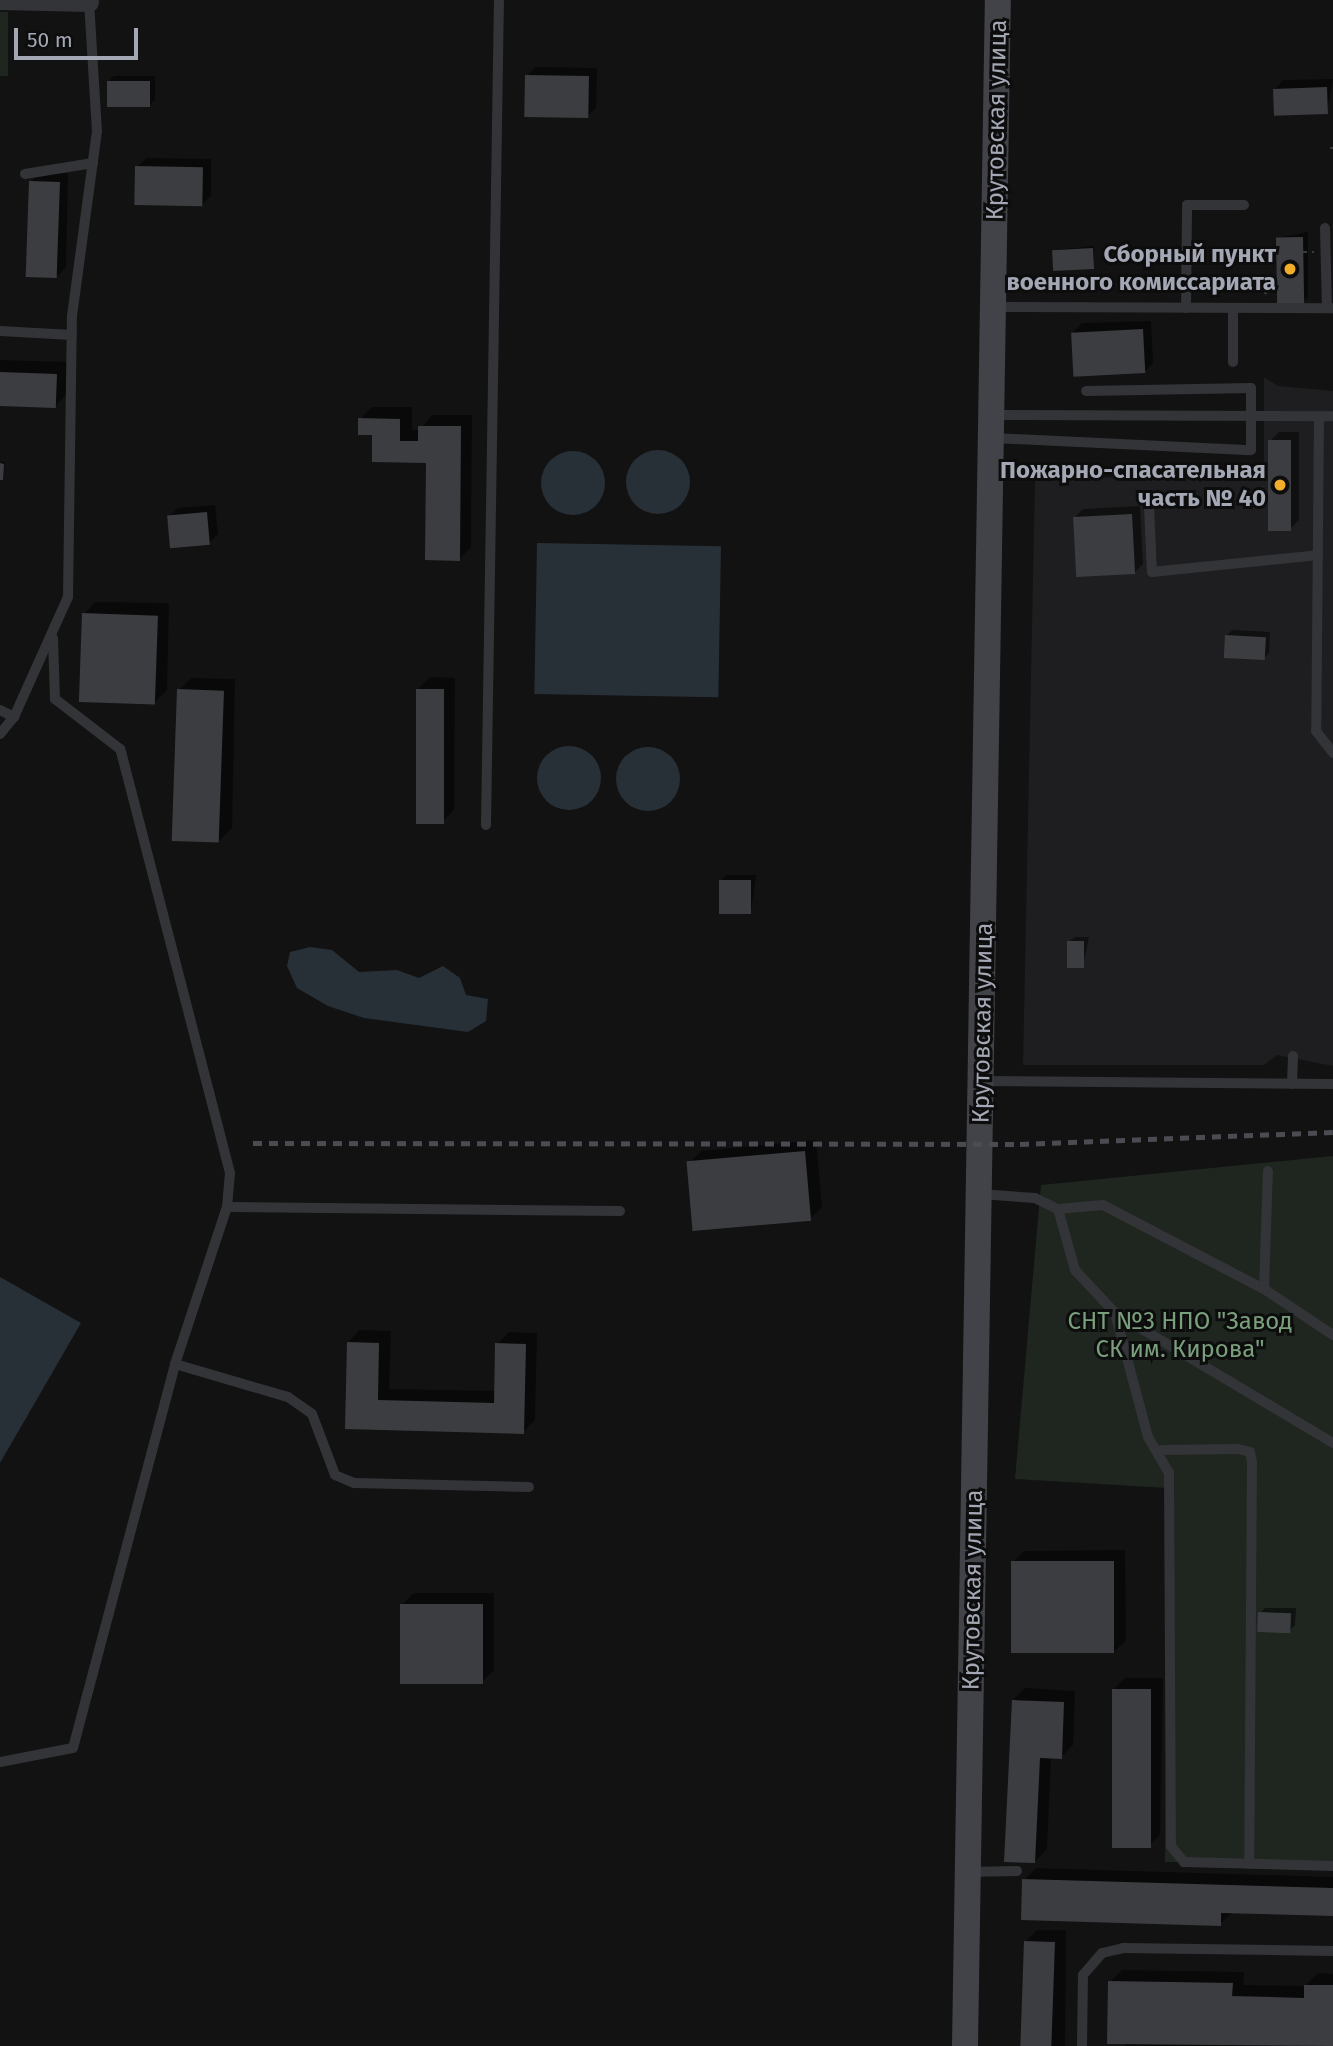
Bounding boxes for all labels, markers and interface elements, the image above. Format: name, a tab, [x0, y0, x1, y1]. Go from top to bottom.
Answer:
scale bar	[18, 14, 142, 58]
street label: Крутовская улица	[981, 19, 1013, 221]
text: 50 m	[27, 27, 73, 53]
place label: Сборный пункт военного комиссариата	[1007, 241, 1276, 297]
marker: Сборный пункт военного комиссариата	[1282, 261, 1298, 277]
place label: Пожарно-спасательная часть № 40	[1000, 457, 1266, 513]
marker: Пожарно-спасательная часть № 40	[1272, 477, 1288, 493]
street label: Крутовская улица	[967, 922, 999, 1124]
park label: СНТ №3 НПО "Завод СК им. Кирова"	[1067, 1308, 1293, 1364]
street label: Крутовская улица	[957, 1489, 989, 1691]

